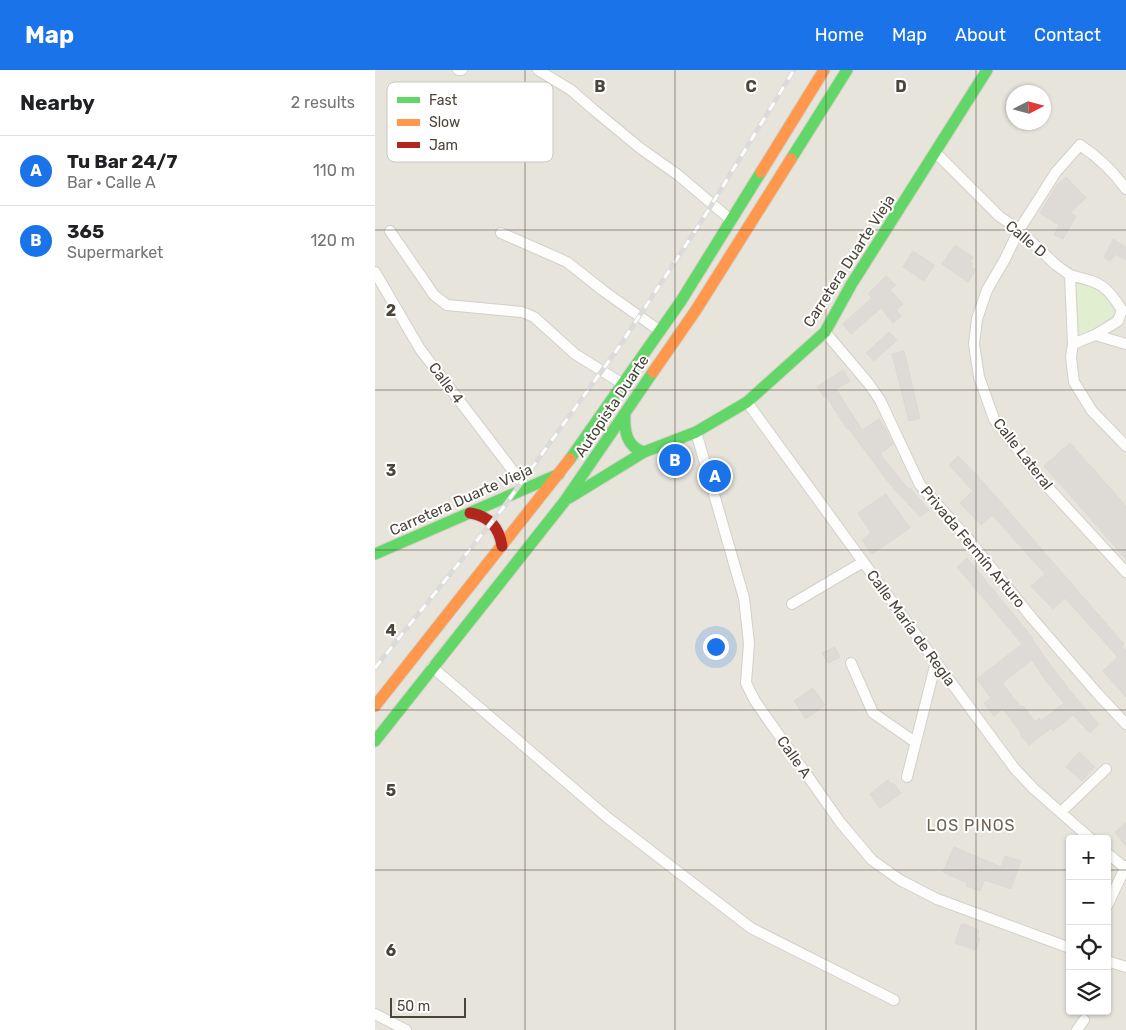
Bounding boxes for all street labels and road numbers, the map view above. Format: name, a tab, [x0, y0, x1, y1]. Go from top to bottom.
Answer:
street label: Carretera Duarte Vieja	[799, 191, 899, 331]
street label: Calle D	[1002, 217, 1050, 261]
street label: Autopista Duarte	[571, 352, 653, 460]
street label: Calle 4	[425, 359, 467, 407]
street label: Calle Lateral	[989, 415, 1057, 493]
street label: Carretera Duarte Vieja	[387, 460, 535, 540]
street label: Privada Fermín Arturo	[917, 483, 1029, 611]
street label: Calle María de Regla	[863, 566, 959, 690]
street label: Calle A	[773, 732, 815, 782]

